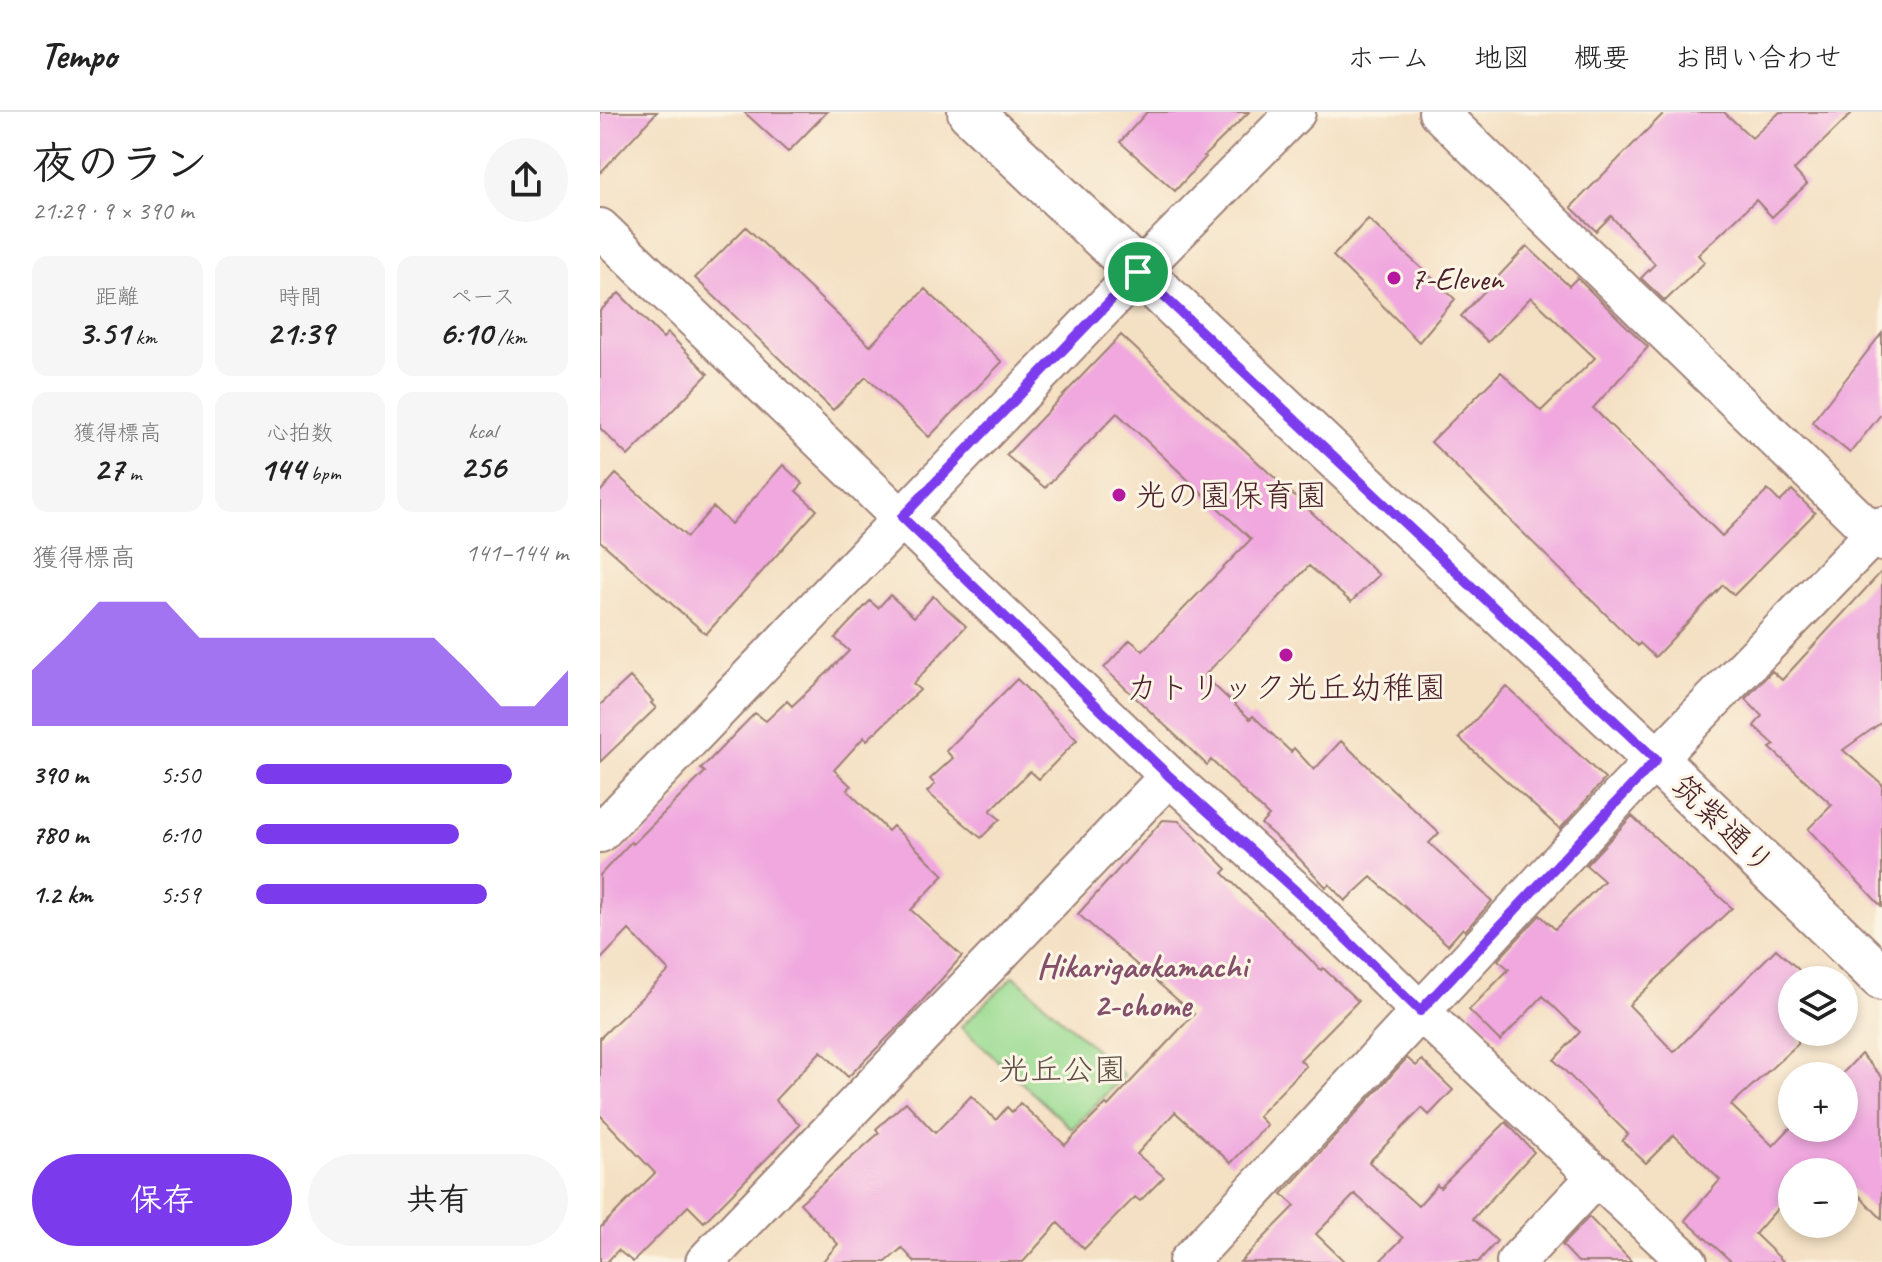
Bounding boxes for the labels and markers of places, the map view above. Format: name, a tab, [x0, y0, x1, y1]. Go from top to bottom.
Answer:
pin	[1104, 238, 1172, 306]
place label: 7-Eleven	[1410, 258, 1505, 299]
marker: 7-Eleven	[1385, 269, 1403, 287]
place label: 光の園保育園	[1135, 475, 1327, 516]
marker: 光の園保育園	[1110, 486, 1128, 504]
marker: カトリック光丘幼稚園	[1277, 646, 1295, 664]
place label: カトリック光丘幼稚園	[1126, 667, 1446, 708]

